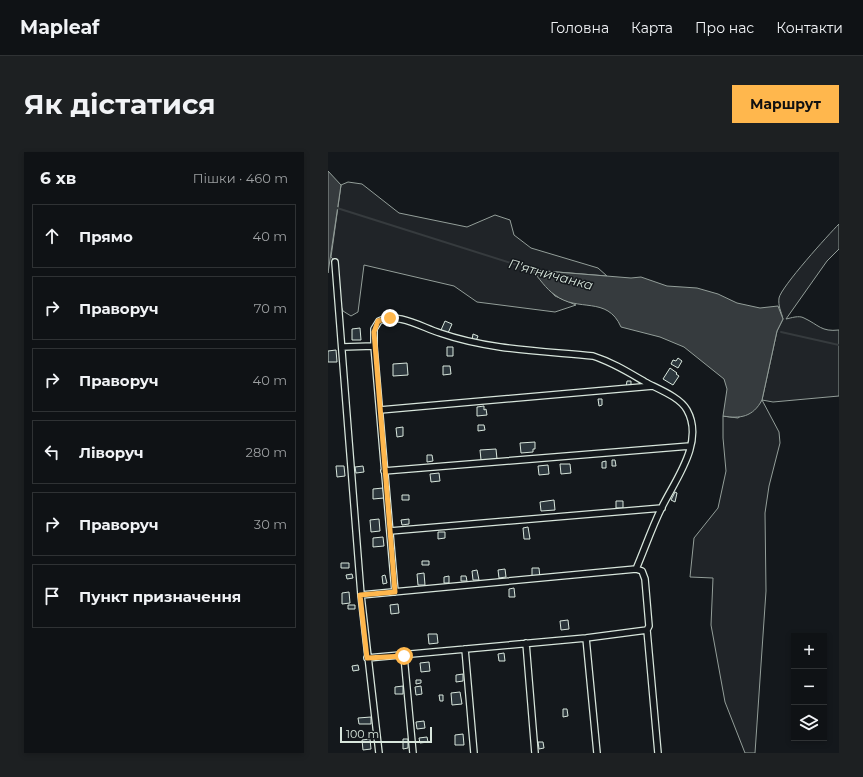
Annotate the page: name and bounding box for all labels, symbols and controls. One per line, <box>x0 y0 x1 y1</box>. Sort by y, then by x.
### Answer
text: Mapleaf <box>20 16 99 39</box>
text: Головна <box>550 19 609 37</box>
text: Карта <box>631 19 673 37</box>
text: Про нас <box>695 19 754 37</box>
text: Контакти <box>776 19 843 37</box>
button: Маршрут <box>732 85 839 123</box>
text: Як дістатися <box>24 87 216 121</box>
text: 6 хв <box>40 168 76 188</box>
text: Пішки · 460 m <box>193 170 288 186</box>
icon: ahead <box>41 225 63 247</box>
text: Прямо <box>79 227 133 246</box>
text: 40 m <box>253 228 287 244</box>
water label: П'ятничанка <box>507 255 595 293</box>
icon: right <box>41 297 63 319</box>
text: Праворуч <box>79 299 159 318</box>
text: 70 m <box>254 300 287 316</box>
route end <box>381 309 399 327</box>
icon: right <box>41 369 63 391</box>
text: Праворуч <box>79 371 159 390</box>
text: 40 m <box>253 372 287 388</box>
icon: left <box>41 441 63 463</box>
text: Ліворуч <box>79 443 144 462</box>
text: 280 m <box>246 444 287 460</box>
icon: right <box>41 513 63 535</box>
text: Праворуч <box>79 515 159 534</box>
text: 30 m <box>254 516 287 532</box>
icon: arrive <box>41 585 63 607</box>
text: Пункт призначення <box>79 587 241 606</box>
map controls <box>791 633 827 741</box>
button: + <box>791 633 827 669</box>
route start <box>395 647 413 665</box>
button: − <box>791 669 827 705</box>
button: layers <box>791 705 827 741</box>
scale bar <box>340 725 432 744</box>
text: 100 m <box>346 727 379 741</box>

